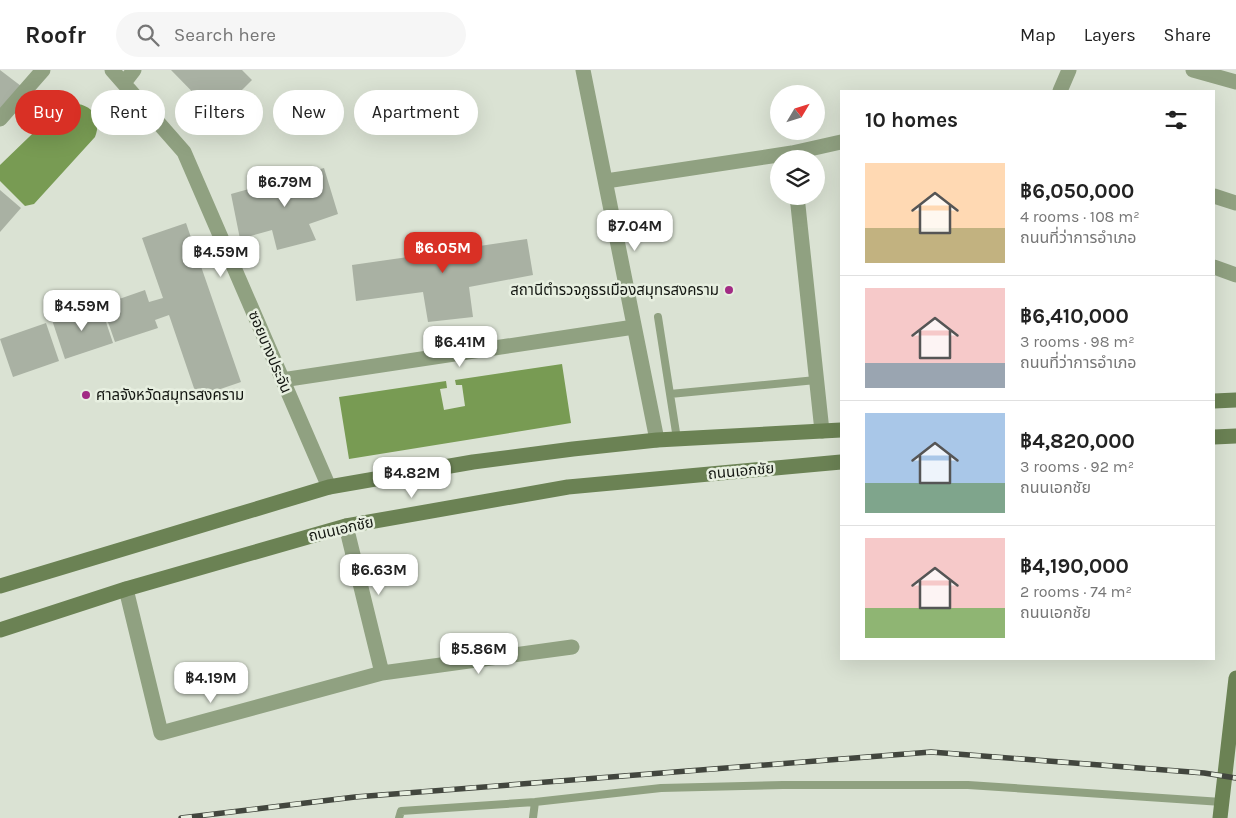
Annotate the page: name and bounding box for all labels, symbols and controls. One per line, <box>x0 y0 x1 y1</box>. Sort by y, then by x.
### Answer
search box <box>116 12 466 57</box>
text: Roofr <box>25 21 86 49</box>
icon: search <box>134 21 162 49</box>
text: Search here <box>174 24 276 46</box>
text: Map <box>1020 24 1056 46</box>
text: Layers <box>1084 24 1136 46</box>
text: Share <box>1164 24 1211 46</box>
north arrow <box>770 85 825 140</box>
map controls <box>770 85 825 205</box>
chip: Buy <box>15 90 81 135</box>
chip: Rent <box>91 90 165 135</box>
chip: Filters <box>175 90 263 135</box>
chip: New <box>273 90 344 135</box>
chip: Apartment <box>354 90 478 135</box>
icon: filters <box>1162 106 1190 134</box>
text: 10 homes <box>865 108 958 132</box>
button: layers <box>770 150 825 205</box>
pin: ฿6.79M <box>244 166 326 208</box>
text: ฿6.79M <box>258 172 312 191</box>
text: ฿6,050,000 <box>1020 179 1134 203</box>
icon: home <box>905 183 965 243</box>
text: 4 rooms · 108 m² <box>1020 207 1140 226</box>
pin: ฿7.04M <box>594 210 676 252</box>
text: ฿7.04M <box>608 216 662 235</box>
text: ถนนที่ว่าการอำเภอ <box>1020 228 1137 247</box>
pin: ฿6.05M <box>402 232 484 274</box>
pin: ฿4.59M <box>180 236 262 278</box>
text: ฿6.05M <box>415 238 471 257</box>
text: ฿4.59M <box>193 242 249 261</box>
place label: สถานีตำรวจภูธรเมืองสมุทรสงคราม <box>510 281 719 299</box>
marker: สถานีตำรวจภูธรเมืองสมุทรสงคราม <box>723 284 735 296</box>
pin: ฿4.59M <box>41 290 123 332</box>
text: ฿4.59M <box>54 296 110 315</box>
text: ฿6,410,000 <box>1020 304 1129 328</box>
street label: ซอยบางประจัน <box>245 308 295 396</box>
icon: home <box>905 308 965 368</box>
pin: ฿6.41M <box>419 326 501 368</box>
text: ฿6.41M <box>434 332 486 351</box>
text: 3 rooms · 98 m² <box>1020 332 1135 351</box>
text: ถนนที่ว่าการอำเภอ <box>1020 353 1137 372</box>
place label: ศาลจังหวัดสมุทรสงคราม <box>96 386 244 404</box>
marker: ศาลจังหวัดสมุทรสงคราม <box>80 389 92 401</box>
text: ฿4,820,000 <box>1020 429 1135 453</box>
icon: home <box>905 433 965 493</box>
pin: ฿4.82M <box>371 456 453 499</box>
text: 3 rooms · 92 m² <box>1020 457 1134 476</box>
street label: ถนนเอกชัย <box>707 459 775 483</box>
text: ฿4.82M <box>384 463 440 482</box>
text: ถนนเอกชัย <box>1020 478 1091 497</box>
street label: ถนนเอกชัย <box>307 513 375 545</box>
pin: ฿6.63M <box>338 554 420 596</box>
text: ฿4,190,000 <box>1020 554 1129 578</box>
icon: home <box>905 558 965 618</box>
text: ฿6.63M <box>351 560 407 579</box>
text: 2 rooms · 74 m² <box>1020 582 1132 601</box>
text: ถนนเอกชัย <box>1020 603 1091 622</box>
pin: ฿5.86M <box>438 632 520 675</box>
text: ฿5.86M <box>451 639 507 658</box>
pin: ฿4.19M <box>170 662 252 704</box>
text: ฿4.19M <box>185 668 237 687</box>

